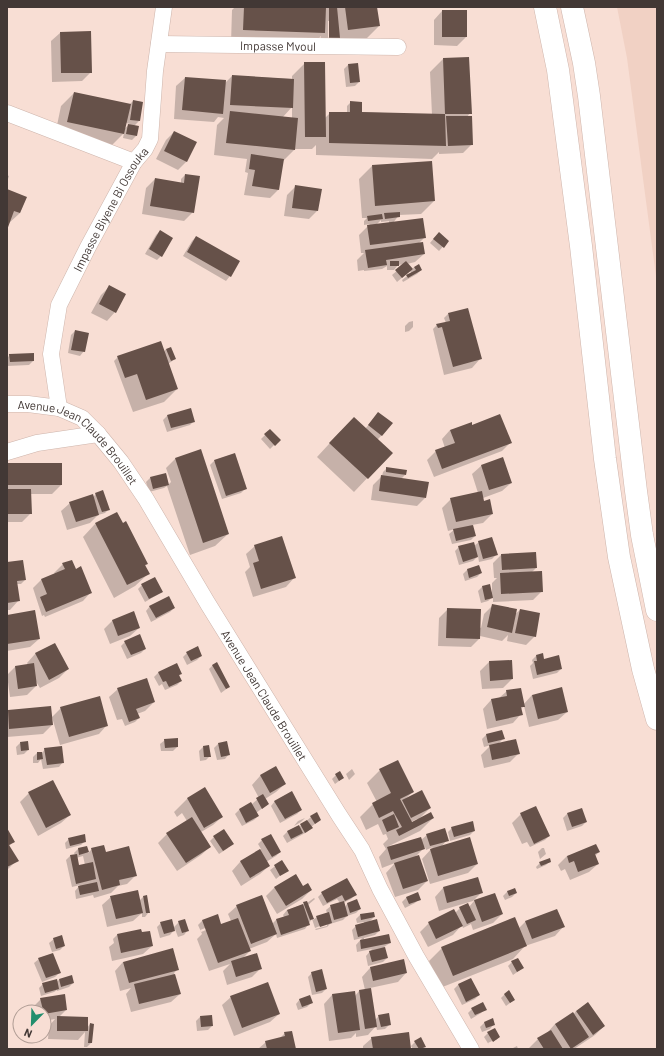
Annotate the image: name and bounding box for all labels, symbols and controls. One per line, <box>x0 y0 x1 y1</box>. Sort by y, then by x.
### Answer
street label: Impasse Mvoul <box>240 38 316 53</box>
street label: Impasse Biyene Bi Ossouka <box>70 144 151 274</box>
street label: Avenue Jean Claude Brouillet <box>18 397 141 487</box>
street label: Avenue Jean Claude Brouillet <box>219 627 310 763</box>
north arrow <box>12 1004 52 1044</box>
text: N <box>22 1026 34 1041</box>

